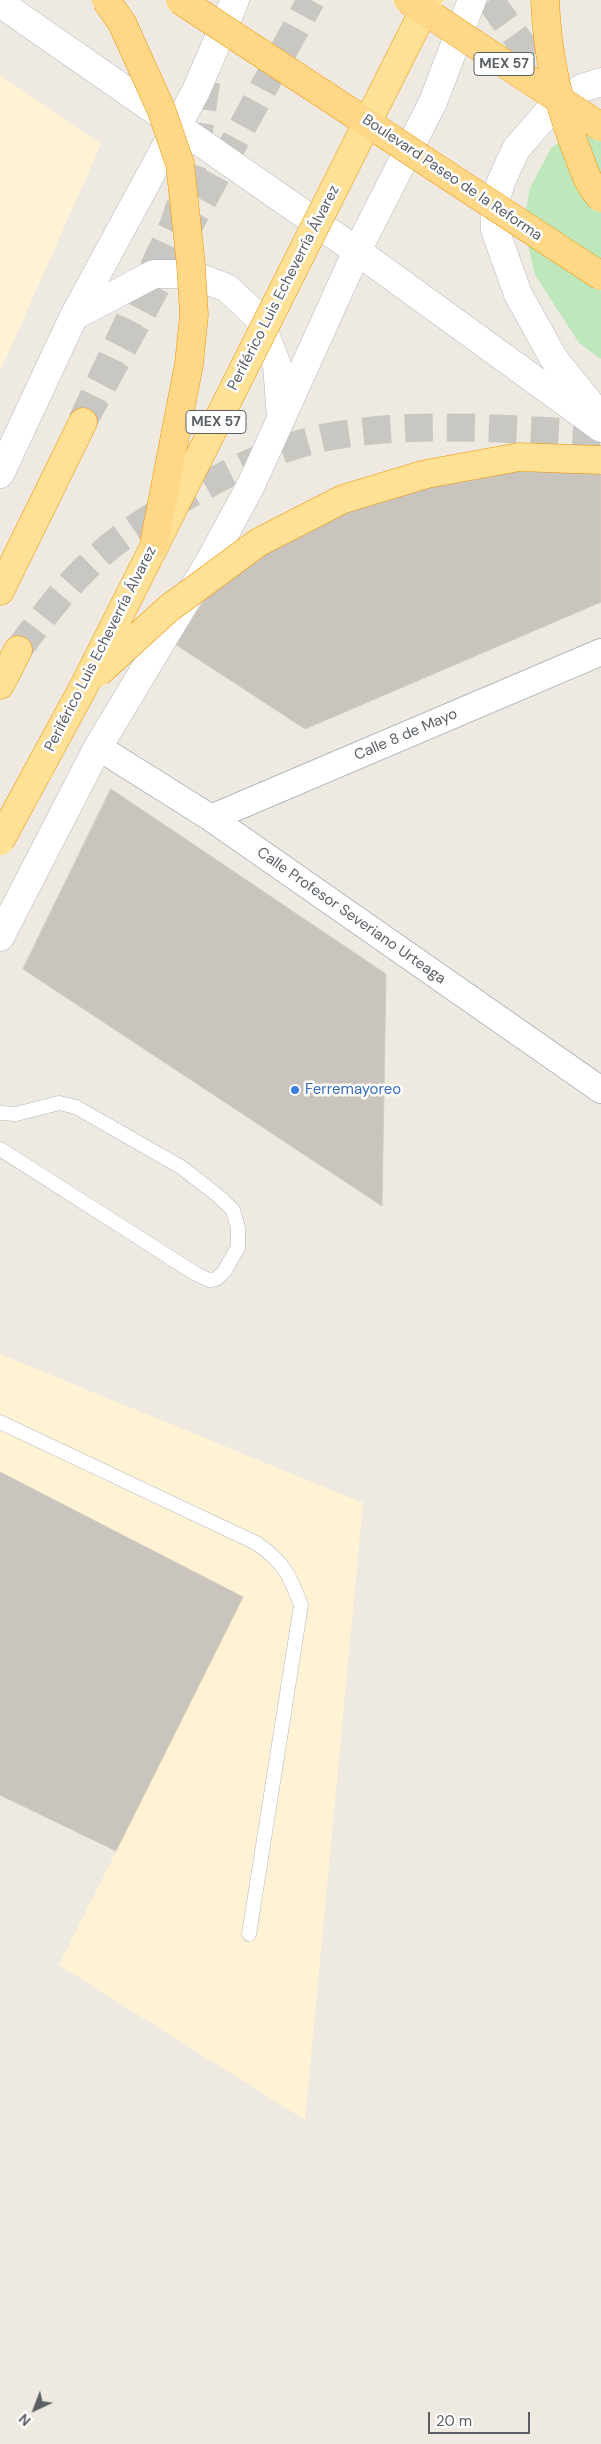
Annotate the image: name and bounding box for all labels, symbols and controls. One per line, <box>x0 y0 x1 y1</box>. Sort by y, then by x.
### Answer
road number: MEX 57 <box>474 52 534 76</box>
street label: Boulevard Paseo de la Reforma <box>359 111 545 245</box>
street label: Periférico Luis Echeverría Álvarez <box>224 182 344 394</box>
road number: MEX 57 <box>186 411 246 434</box>
street label: Periférico Luis Echeverría Álvarez <box>41 543 161 755</box>
street label: Calle 8 de Mayo <box>352 705 460 765</box>
street label: Calle Profesor Severiano Urteaga <box>253 844 449 988</box>
place label: Ferremayoreo <box>305 1081 401 1099</box>
marker: Ferremayoreo <box>289 1084 301 1096</box>
north arrow <box>10 2384 60 2434</box>
scale bar <box>431 2402 534 2434</box>
text: N <box>15 2410 35 2430</box>
text: 20 m <box>436 2411 472 2431</box>

